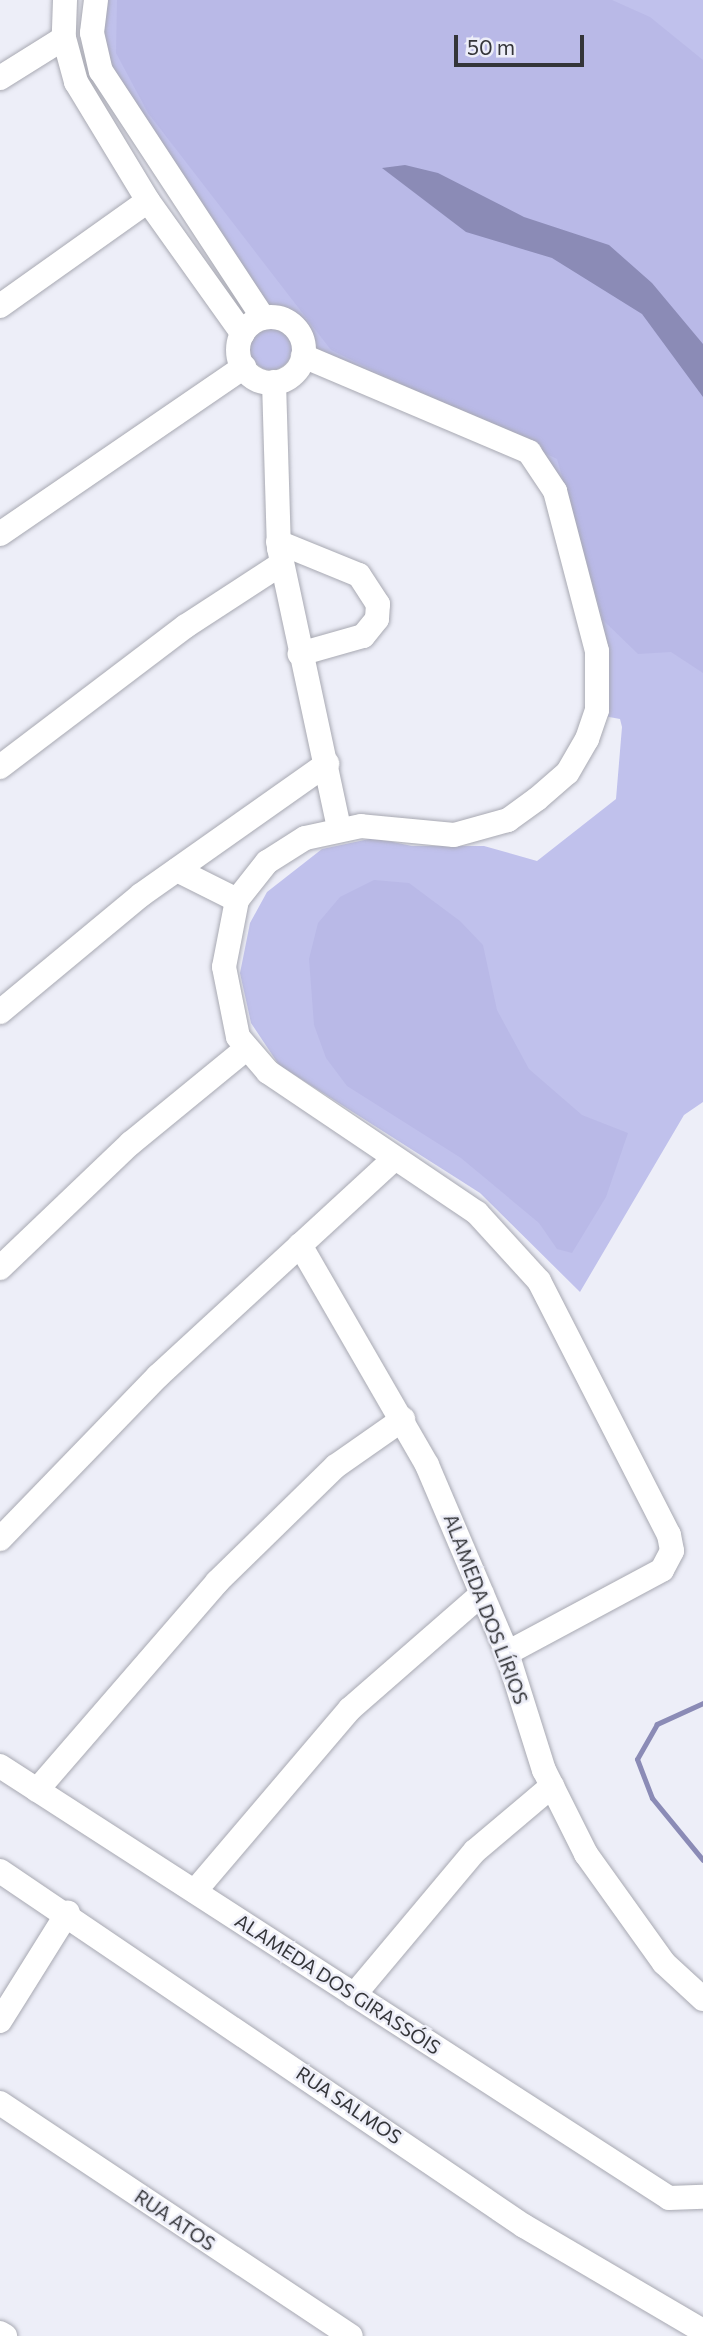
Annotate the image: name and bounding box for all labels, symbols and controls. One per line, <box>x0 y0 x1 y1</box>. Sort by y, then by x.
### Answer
scale bar <box>458 21 588 65</box>
text: 50 m <box>467 34 515 59</box>
street label: ALAMEDA DOS LÍRIOS <box>439 1511 533 1707</box>
street label: ALAMEDA DOS GIRASSÓIS <box>231 1909 445 2059</box>
street label: RUA SALMOS <box>292 2061 406 2149</box>
street label: RUA ATOS <box>130 2185 220 2255</box>

